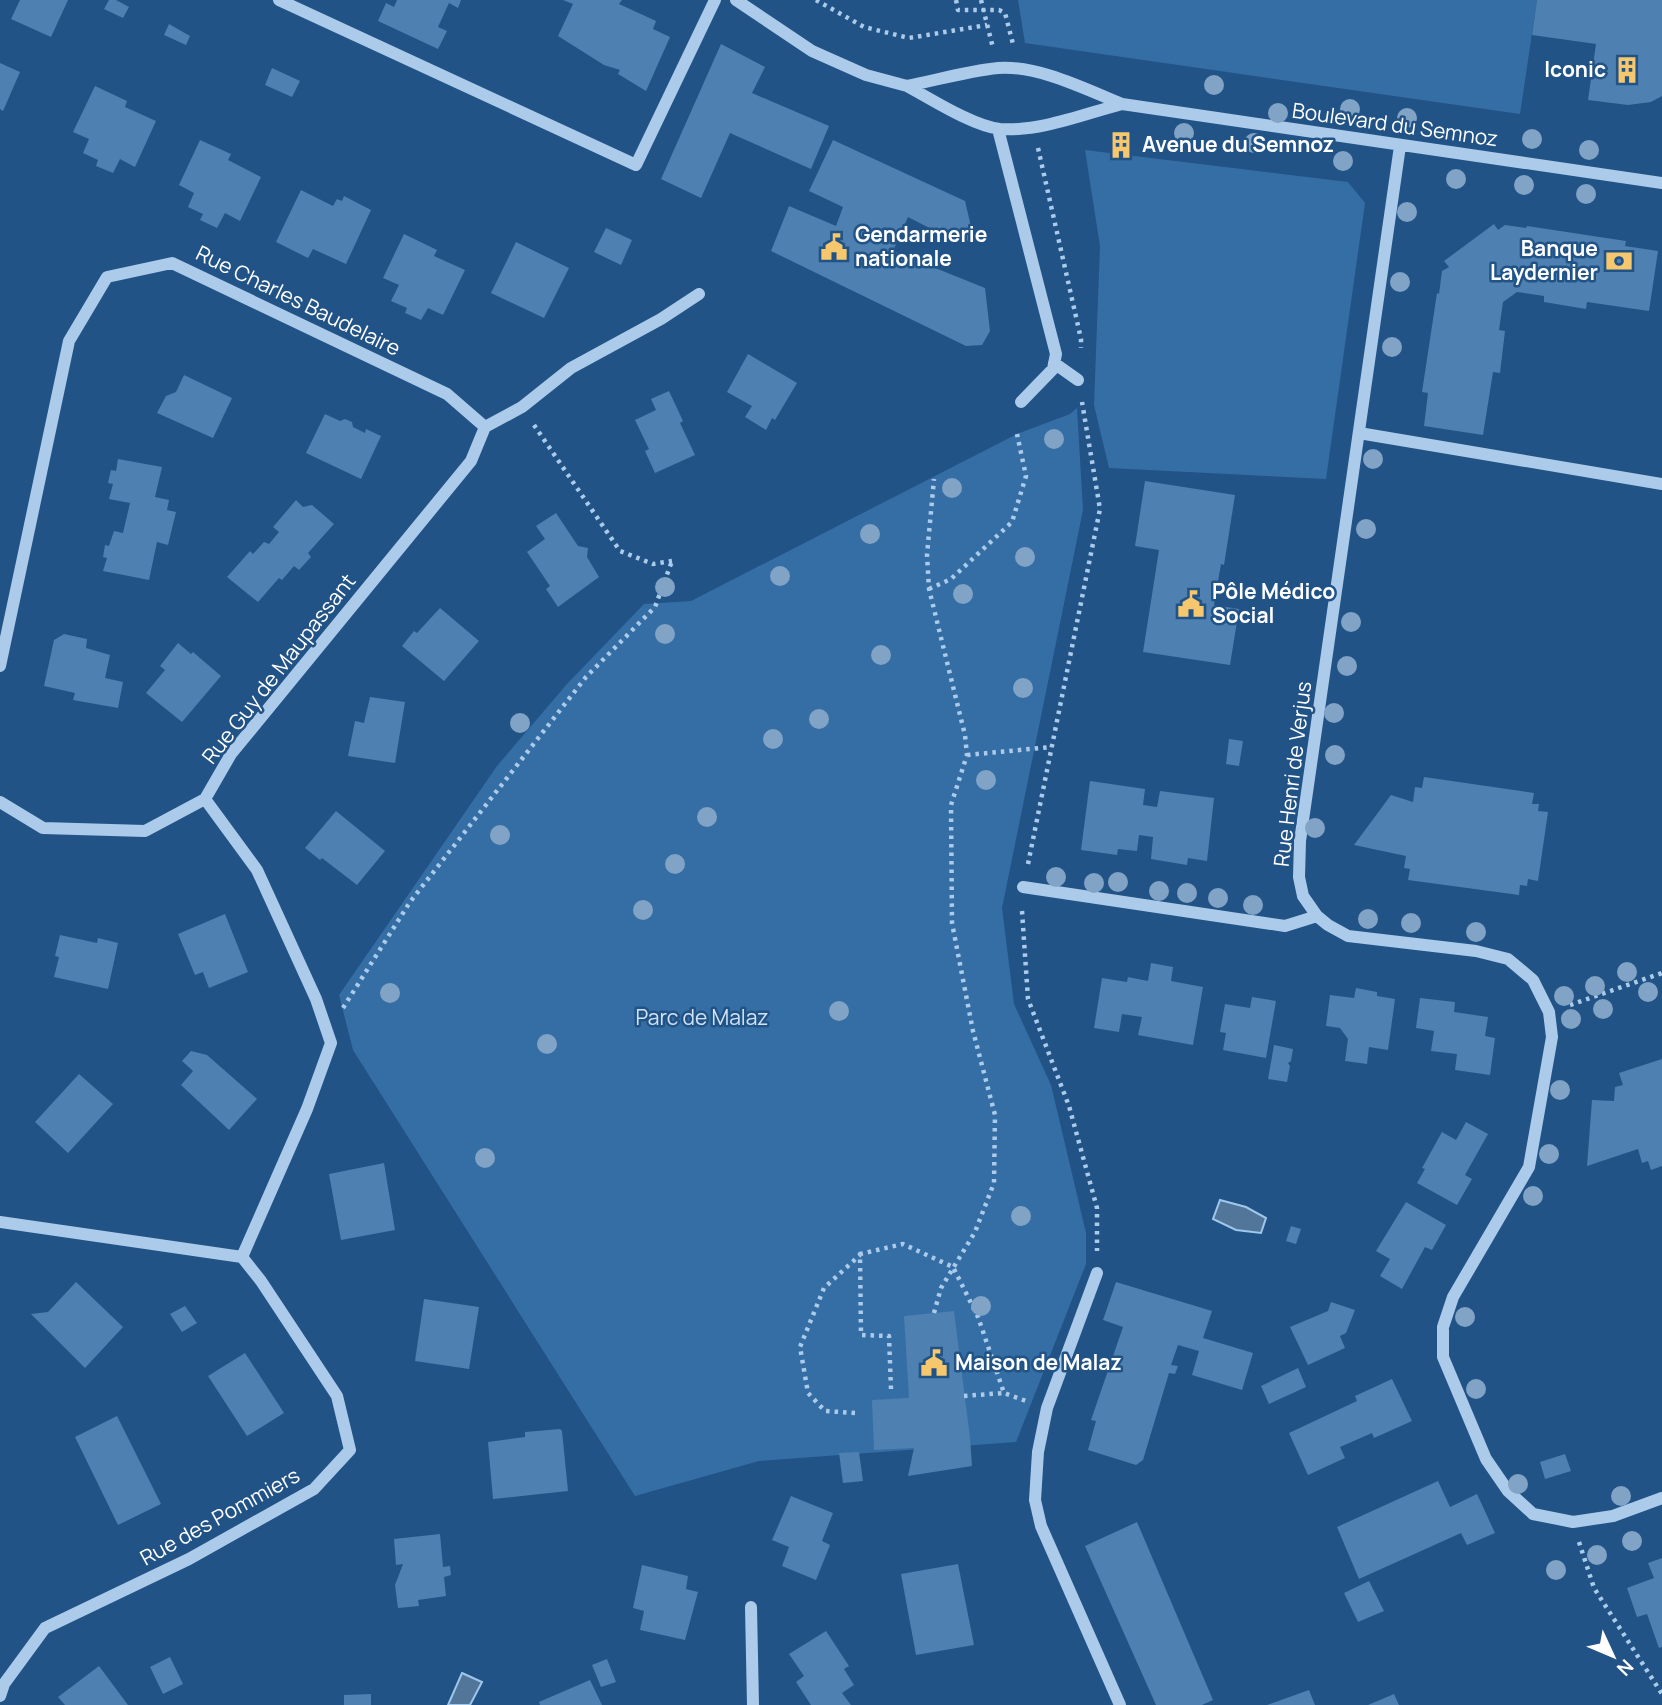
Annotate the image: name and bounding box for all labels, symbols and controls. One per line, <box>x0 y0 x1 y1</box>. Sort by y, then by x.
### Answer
place label: Iconic <box>1544 55 1606 83</box>
building icon: Iconic <box>1612 55 1642 85</box>
street label: Boulevard du Semnoz <box>1290 96 1500 152</box>
building icon: Avenue du Semnoz <box>1106 130 1136 160</box>
place label: Avenue du Semnoz <box>1142 130 1334 158</box>
place label: Gendarmerie nationale <box>855 220 987 272</box>
public building icon: Gendarmerie nationale <box>819 232 849 262</box>
place label: Banque Laydernier <box>1490 234 1598 286</box>
street label: Rue Charles Baudelaire <box>192 238 405 362</box>
bank icon: Banque Laydernier <box>1604 246 1634 276</box>
street label: Rue Guy de Maupassant <box>195 568 361 769</box>
place label: Pôle Médico Social <box>1212 577 1335 629</box>
public building icon: Pôle Médico Social <box>1176 589 1206 619</box>
street label: Rue Henri de Verjus <box>1267 680 1317 868</box>
park label: Parc de Malaz <box>636 1003 768 1031</box>
public building icon: Maison de Malaz <box>919 1348 949 1378</box>
place label: Maison de Malaz <box>955 1348 1122 1376</box>
street label: Rue des Pommiers <box>135 1461 304 1572</box>
north arrow <box>1578 1621 1648 1691</box>
text: N <box>1611 1654 1639 1682</box>

